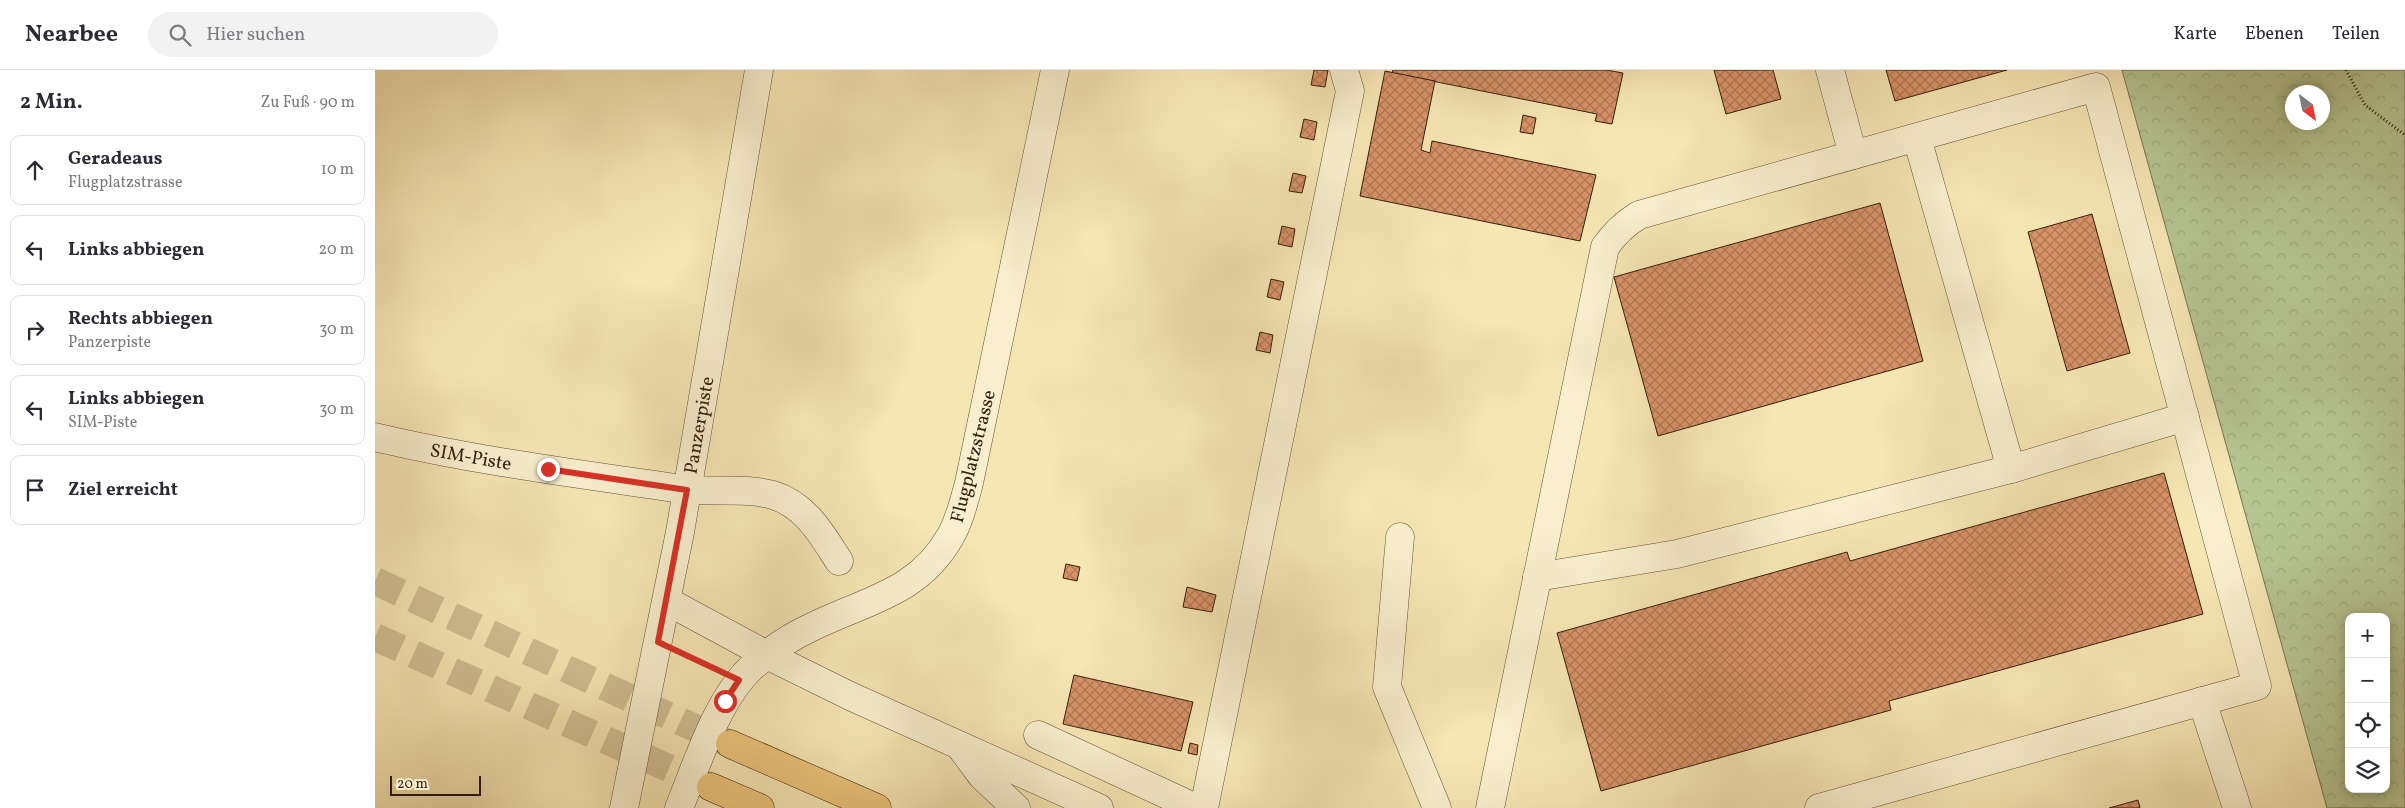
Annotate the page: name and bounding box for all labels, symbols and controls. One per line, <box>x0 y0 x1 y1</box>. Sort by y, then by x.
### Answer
search box <box>148 12 498 57</box>
text: Nearbee <box>25 18 118 52</box>
icon: search <box>166 21 194 49</box>
text: Hier suchen <box>206 22 305 48</box>
text: Karte <box>2173 22 2217 47</box>
text: Ebenen <box>2245 22 2304 47</box>
text: Teilen <box>2332 22 2380 47</box>
north arrow <box>2285 85 2330 130</box>
text: 2 Min. <box>20 88 83 117</box>
text: Zu Fuß · 90 m <box>260 92 355 114</box>
text: Geradeaus <box>68 146 163 172</box>
icon: ahead <box>21 156 49 184</box>
text: 10 m <box>321 159 354 181</box>
text: Flugplatzstrasse <box>68 172 183 194</box>
icon: left <box>21 236 49 264</box>
text: Links abbiegen <box>68 237 205 263</box>
text: 20 m <box>319 239 354 261</box>
text: Rechts abbiegen <box>68 306 213 332</box>
icon: right <box>21 316 49 344</box>
text: 30 m <box>319 319 354 341</box>
text: Panzerpiste <box>68 332 151 354</box>
street label: Panzerpiste <box>679 375 721 476</box>
text: Links abbiegen <box>68 386 205 412</box>
street label: Flugplatzstrasse <box>945 387 1003 526</box>
icon: left <box>21 396 49 424</box>
text: 30 m <box>319 399 354 421</box>
text: SIM-Piste <box>68 412 137 434</box>
street label: SIM-Piste <box>428 438 513 478</box>
route end <box>537 458 560 481</box>
icon: arrive <box>21 476 49 504</box>
text: Ziel erreicht <box>68 477 178 503</box>
map controls <box>2345 613 2390 793</box>
button: + <box>2345 613 2390 658</box>
button: − <box>2345 658 2390 703</box>
route start <box>714 690 737 713</box>
button: locate <box>2345 703 2390 748</box>
button: layers <box>2345 748 2390 793</box>
scale bar <box>390 773 481 796</box>
text: 20 m <box>397 775 428 794</box>

